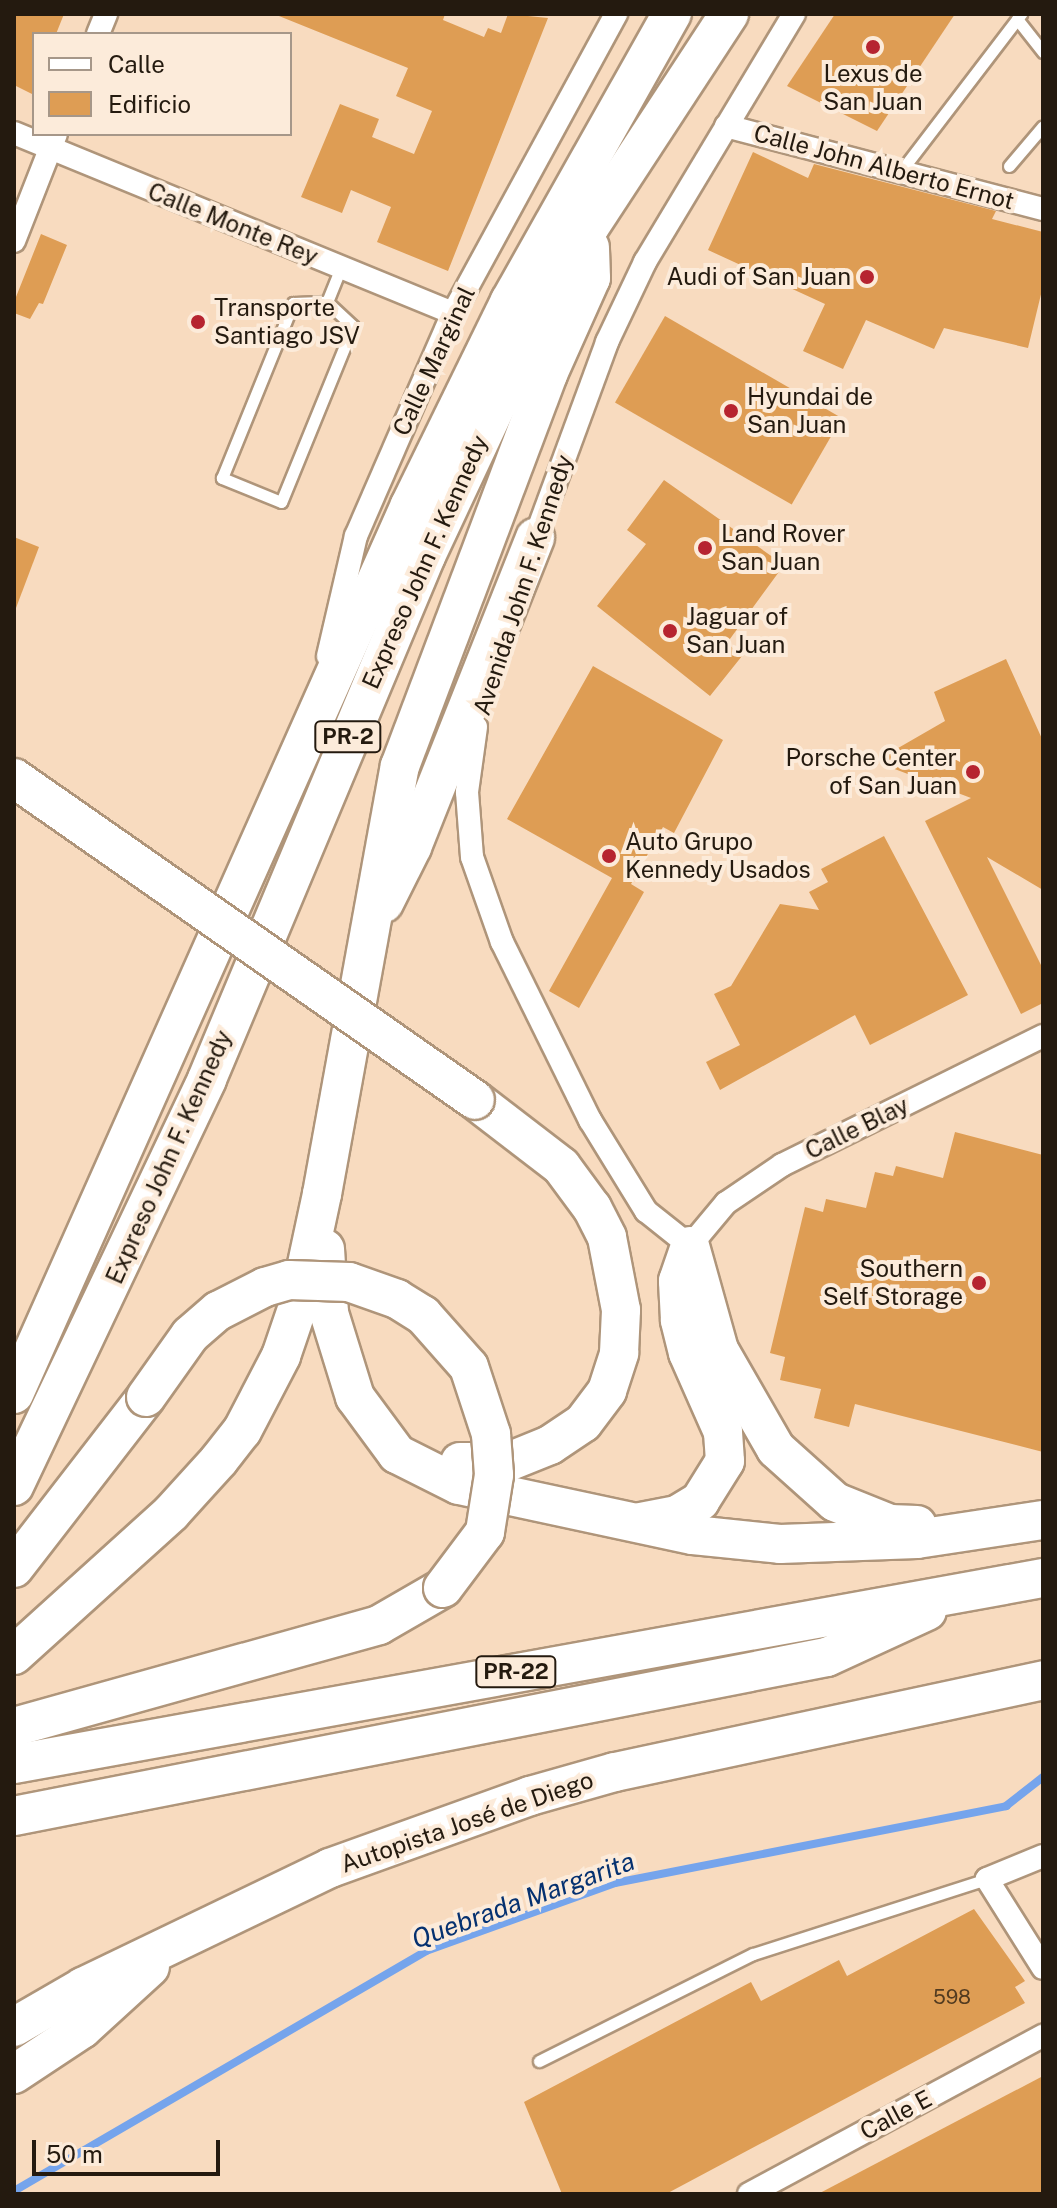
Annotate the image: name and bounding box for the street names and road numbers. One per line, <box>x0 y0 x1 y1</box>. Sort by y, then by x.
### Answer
street label: Calle John Alberto Ernot <box>750 118 1018 216</box>
street label: Calle Monte Rey <box>144 177 322 271</box>
street label: Calle Marginal <box>387 282 481 440</box>
street label: Expreso John F. Kennedy <box>356 431 494 693</box>
street label: Avenida John F. Kennedy <box>467 451 579 719</box>
road number: PR-2 <box>314 719 382 755</box>
street label: Expreso John F. Kennedy <box>100 1026 238 1288</box>
street label: Calle Blay <box>801 1091 913 1165</box>
road number: PR-22 <box>474 1654 558 1690</box>
street label: Autopista José de Diego <box>336 1765 598 1879</box>
street label: Calle E <box>855 2084 937 2146</box>

